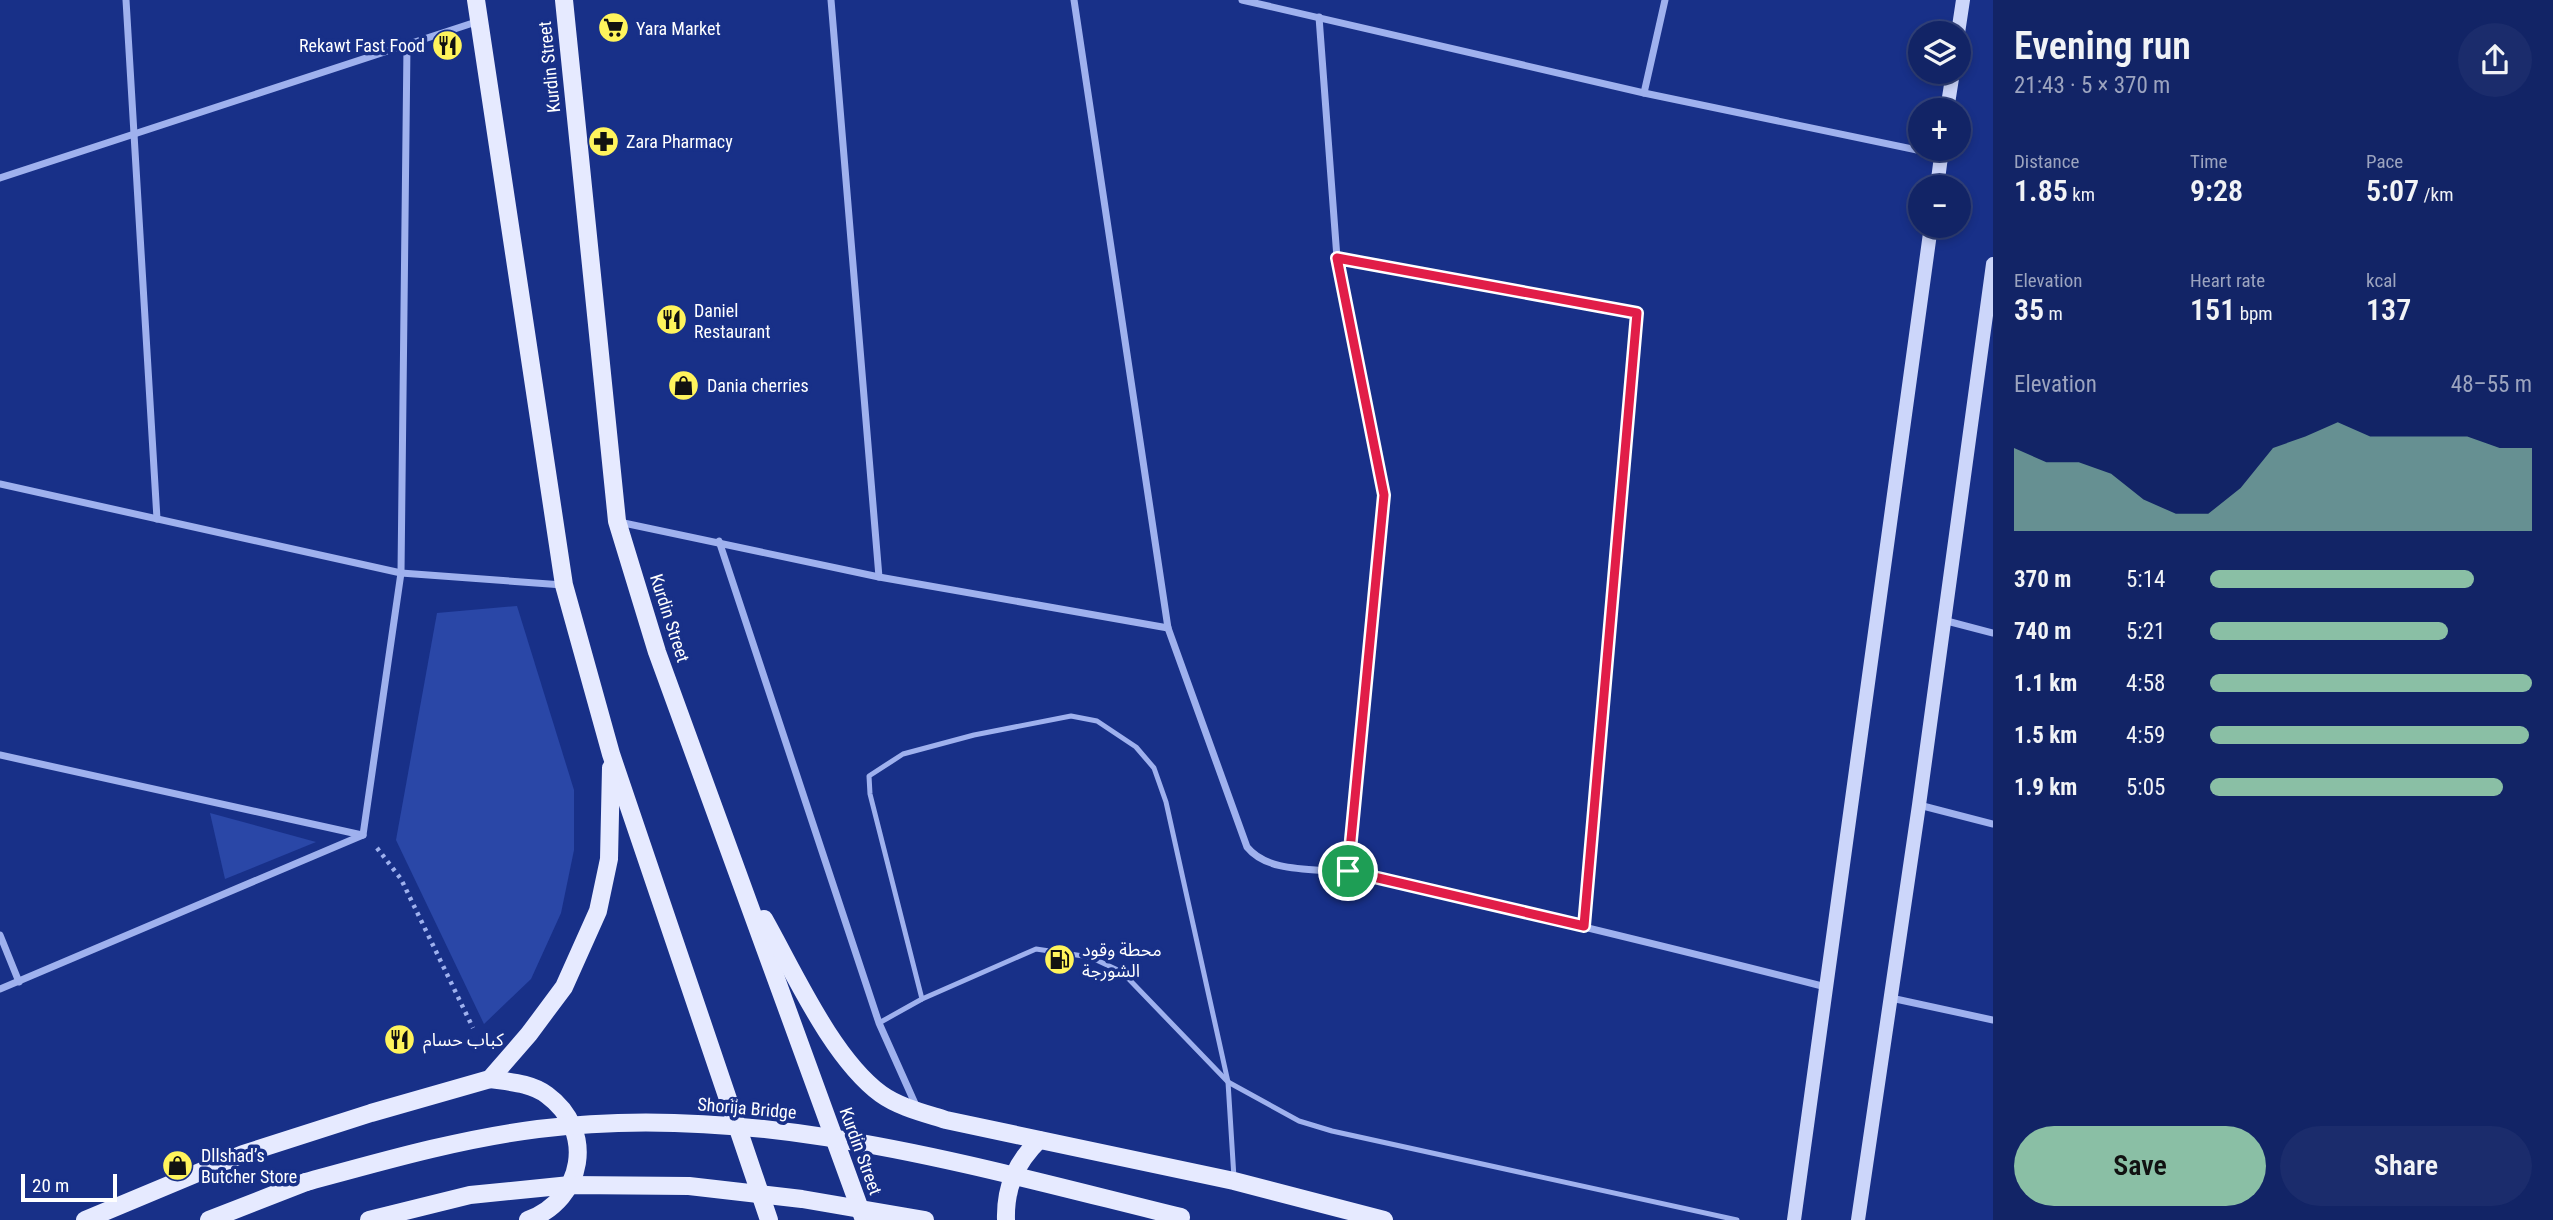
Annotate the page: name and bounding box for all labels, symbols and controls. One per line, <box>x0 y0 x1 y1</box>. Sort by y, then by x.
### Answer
supermarket icon: Yara Market <box>596 11 630 45</box>
place label: Yara Market <box>636 18 721 39</box>
street label: Kurdin Street <box>534 20 564 114</box>
map controls <box>1908 21 1971 238</box>
button: layers <box>1908 21 1971 84</box>
button: share <box>2458 23 2532 97</box>
text: Evening run <box>2014 24 2191 68</box>
restaurant icon: Rekawt Fast Food <box>431 28 465 62</box>
place label: Rekawt Fast Food <box>299 35 425 56</box>
text: 21:43 · 5 × 370 m <box>2014 72 2170 99</box>
button: + <box>1908 98 1971 161</box>
pharmacy icon: Zara Pharmacy <box>586 124 620 158</box>
place label: Zara Pharmacy <box>626 131 733 152</box>
text: Distance <box>2014 150 2079 173</box>
text: Time <box>2190 150 2227 173</box>
text: Pace <box>2366 150 2403 173</box>
text: 1.85 <box>2014 173 2068 208</box>
text: 9:28 <box>2190 173 2243 208</box>
text: 5:07 <box>2366 173 2419 208</box>
button: − <box>1908 175 1971 238</box>
text: km <box>2068 183 2095 206</box>
text: /km <box>2419 183 2453 206</box>
text: Elevation <box>2014 269 2082 292</box>
text: Heart rate <box>2190 269 2265 292</box>
text: kcal <box>2366 269 2397 292</box>
text: 35 <box>2014 292 2044 327</box>
text: 151 <box>2190 292 2235 327</box>
text: 137 <box>2366 292 2411 327</box>
place label: Daniel Restaurant <box>694 300 771 342</box>
text: m <box>2044 302 2063 325</box>
text: bpm <box>2235 302 2273 325</box>
restaurant icon: Daniel Restaurant <box>654 303 688 337</box>
shop icon: Dania cherries <box>667 368 701 402</box>
text: Elevation <box>2014 371 2097 398</box>
text: 48–55 m <box>2451 371 2532 398</box>
place label: Dania cherries <box>707 375 809 396</box>
text: 370 m <box>2014 566 2071 593</box>
text: 5:14 <box>2126 566 2165 593</box>
street label: Kurdin Street <box>646 571 694 665</box>
text: 740 m <box>2014 618 2071 645</box>
text: 5:21 <box>2126 618 2165 645</box>
text: 1.1 km <box>2014 670 2077 697</box>
text: 4:58 <box>2126 670 2165 697</box>
text: 1.5 km <box>2014 722 2077 749</box>
text: 4:59 <box>2126 722 2165 749</box>
text: 1.9 km <box>2014 774 2077 801</box>
text: 5:05 <box>2126 774 2165 801</box>
pin <box>1318 841 1378 901</box>
icon: arrive <box>1329 852 1367 890</box>
place label: محطة وقود الشورجة <box>1082 939 1162 982</box>
fuel station icon: محطة وقود الشورجة <box>1042 942 1076 976</box>
restaurant icon: كباب حسام <box>383 1022 417 1056</box>
place label: كباب حسام <box>423 1029 504 1054</box>
street label: Shorija Bridge <box>697 1093 797 1123</box>
street label: Kurdin Street <box>835 1104 887 1198</box>
button: Save <box>2014 1126 2266 1206</box>
button: Share <box>2280 1126 2532 1206</box>
place label: Dllshad’s Butcher Store <box>201 1145 297 1187</box>
shop icon: Dllshad’s Butcher Store <box>161 1148 195 1182</box>
scale bar <box>21 1171 117 1203</box>
text: 20 m <box>32 1174 69 1197</box>

